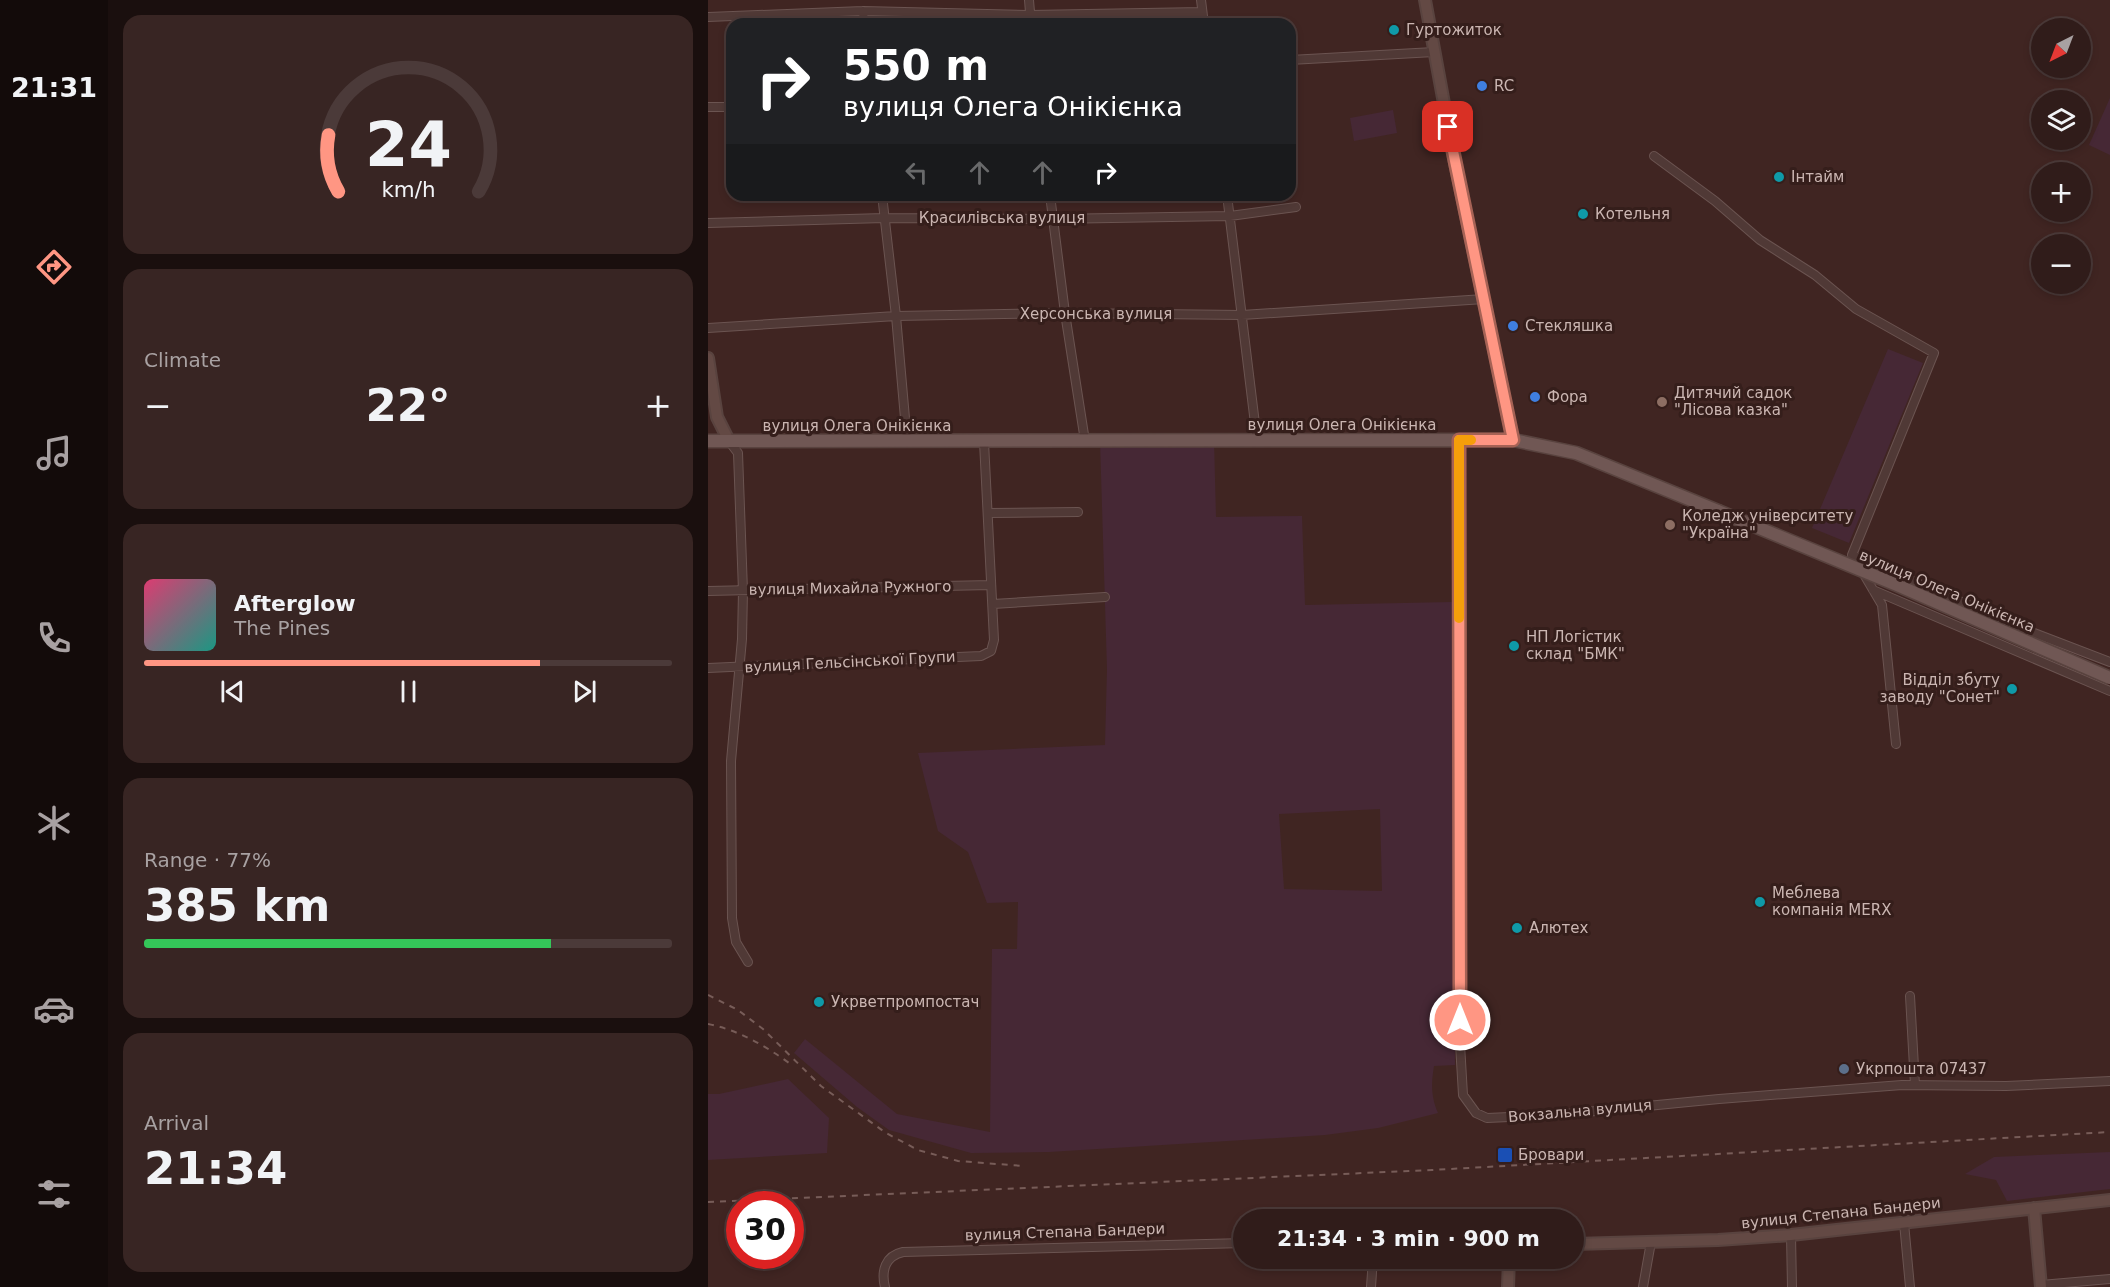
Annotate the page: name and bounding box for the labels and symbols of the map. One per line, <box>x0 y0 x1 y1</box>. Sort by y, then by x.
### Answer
north arrow <box>2031 18 2091 78</box>
place label: Гуртожиток <box>1406 21 1502 39</box>
marker: Гуртожиток <box>1387 23 1401 37</box>
place label: RC <box>1494 77 1514 95</box>
marker: RC <box>1475 79 1489 93</box>
pin <box>1422 101 1473 152</box>
place label: Інтайм <box>1791 168 1844 186</box>
marker: Інтайм <box>1772 170 1786 184</box>
place label: Котельня <box>1595 205 1670 223</box>
marker: Котельня <box>1576 207 1590 221</box>
street label: Красилівська вулиця <box>919 209 1085 227</box>
street label: Херсонська вулиця <box>1020 305 1172 323</box>
place label: Стекляшка <box>1525 317 1613 335</box>
marker: Стекляшка <box>1506 319 1520 333</box>
place label: Дитячий садок "Лісова казка" <box>1674 384 1792 419</box>
place label: Фора <box>1547 388 1588 406</box>
marker: Фора <box>1528 390 1542 404</box>
marker: Дитячий садок "Лісова казка" <box>1655 395 1669 409</box>
street label: вулиця Олега Онікієнка <box>1248 416 1436 434</box>
street label: вулиця Олега Онікієнка <box>763 417 951 435</box>
place label: Коледж університету "Україна" <box>1682 507 1853 542</box>
marker: Коледж університету "Україна" <box>1663 518 1677 532</box>
street label: вулиця Олега Онікієнка <box>1857 546 2037 636</box>
street label: вулиця Михайла Ружного <box>749 577 951 599</box>
place label: НП Логістик склад "БМК" <box>1526 628 1625 663</box>
marker: НП Логістик склад "БМК" <box>1507 639 1521 653</box>
street label: вулиця Гельсінської Групи <box>744 647 956 677</box>
place label: Відділ збуту заводу "Сонет" <box>1880 671 2000 706</box>
marker: Відділ збуту заводу "Сонет" <box>2005 682 2019 696</box>
place label: Меблева компанія MERX <box>1772 884 1891 919</box>
marker: Меблева компанія MERX <box>1753 895 1767 909</box>
place label: Алютех <box>1529 919 1588 937</box>
marker: Алютех <box>1510 921 1524 935</box>
position arrow <box>1428 988 1492 1052</box>
place label: Укрветпромпостач <box>831 993 979 1011</box>
marker: Укрветпромпостач <box>812 995 826 1009</box>
place label: Укрпошта 07437 <box>1856 1060 1987 1078</box>
marker: Укрпошта 07437 <box>1837 1062 1851 1076</box>
street label: Вокзальна вулиця <box>1507 1096 1653 1126</box>
marker: Бровари <box>1496 1146 1514 1164</box>
place label: Бровари <box>1518 1146 1584 1164</box>
speed limit sign: 30 <box>726 1191 804 1269</box>
street label: вулиця Степана Бандери <box>1740 1194 1942 1232</box>
street label: вулиця Степана Бандери <box>965 1220 1165 1244</box>

